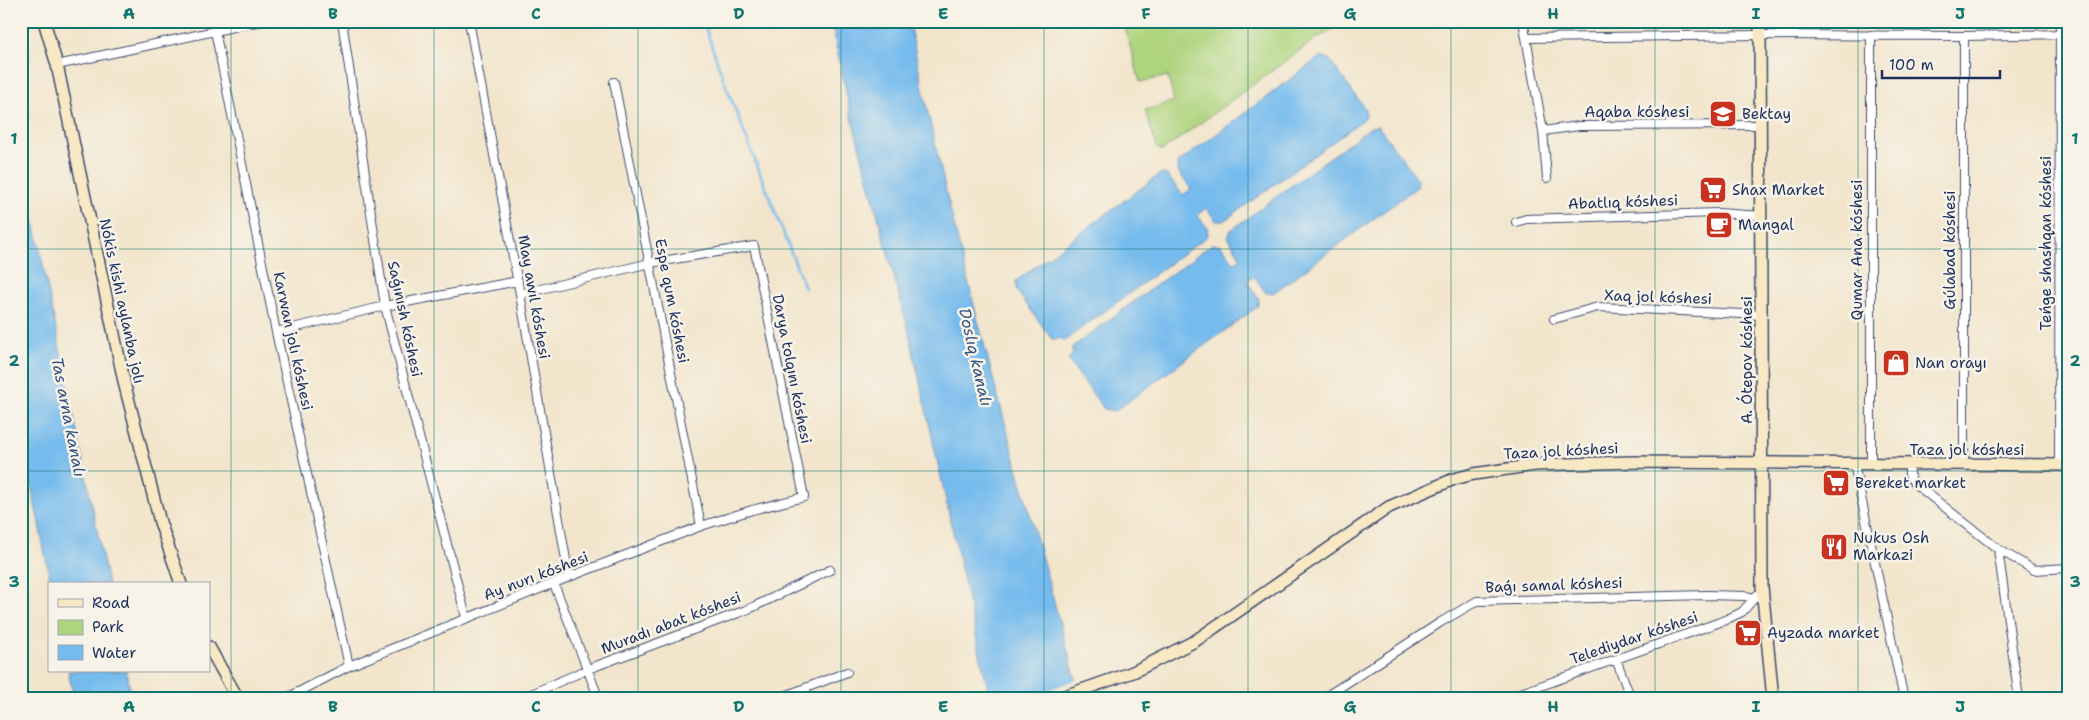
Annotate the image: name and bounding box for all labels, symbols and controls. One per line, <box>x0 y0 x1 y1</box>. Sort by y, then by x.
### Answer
text: A <box>123 3 135 24</box>
text: B <box>328 3 338 24</box>
text: C <box>531 3 541 24</box>
text: D <box>733 3 745 24</box>
text: E <box>938 3 948 24</box>
text: F <box>1141 3 1151 24</box>
text: G <box>1344 3 1357 24</box>
text: H <box>1547 3 1559 24</box>
text: I <box>1752 3 1761 24</box>
text: J <box>1955 3 1965 24</box>
scale bar <box>1882 48 1999 80</box>
text: 100 m <box>1889 55 1934 75</box>
school or university icon: Bektay <box>1708 99 1738 129</box>
street label: Aqaba kóshesi <box>1585 102 1689 122</box>
place label: Bektay <box>1742 104 1791 124</box>
text: 1 <box>10 128 18 149</box>
text: 1 <box>2071 128 2079 149</box>
street label: Teńge shashqan kóshesi <box>2036 156 2056 330</box>
supermarket icon: Shax Market <box>1698 175 1728 205</box>
place label: Shax Market <box>1732 180 1825 200</box>
street label: Qumar Ana kóshesi <box>1847 180 1867 320</box>
street label: Abatlıq kóshesi <box>1568 190 1678 214</box>
street label: Gúlabad kóshesi <box>1940 190 1960 310</box>
cafe icon: Mangal <box>1704 210 1734 240</box>
place label: Mangal <box>1738 215 1794 235</box>
street label: Nókis kishi aylanba jolı <box>95 217 149 385</box>
street label: May awıl kóshesi <box>513 233 555 361</box>
street label: Espe qum kóshesi <box>650 237 694 365</box>
street label: Saǵınısh kóshesi <box>383 259 427 379</box>
street label: Karwan jolı kóshesi <box>269 270 317 412</box>
street label: Xaq jol kóshesi <box>1604 285 1712 309</box>
street label: Darya tolqını kóshesi <box>768 293 816 445</box>
street label: A. Ótepov kóshesi <box>1736 296 1757 424</box>
water label: Doslıq kanalı <box>954 306 997 408</box>
shop icon: Nan orayı <box>1881 348 1911 378</box>
text: 2 <box>8 350 20 371</box>
text: 2 <box>2069 350 2081 371</box>
place label: Nan orayı <box>1915 353 1987 373</box>
water label: Tas arna kanalı <box>47 356 90 479</box>
street label: Taza jol kóshesi <box>1503 438 1619 464</box>
street label: Taza jol kóshesi <box>1909 440 2025 460</box>
supermarket icon: Bereket market <box>1821 468 1851 498</box>
place label: Bereket market <box>1855 473 1966 493</box>
place label: Nukus Osh Markazi <box>1853 528 1929 565</box>
restaurant icon: Nukus Osh Markazi <box>1819 532 1849 562</box>
street label: Ay nurı kóshesi <box>481 547 591 605</box>
text: 3 <box>8 571 20 592</box>
text: 3 <box>2069 571 2081 592</box>
street label: Baǵı samal kóshesi <box>1485 573 1623 597</box>
legend <box>48 582 210 672</box>
street label: Muradı abat kóshesi <box>598 587 744 659</box>
text: Road <box>92 593 130 613</box>
street label: Telediydar kóshesi <box>1567 607 1701 669</box>
text: Park <box>92 617 124 637</box>
supermarket icon: Ayzada market <box>1733 618 1763 648</box>
place label: Ayzada market <box>1767 623 1880 643</box>
text: Water <box>92 643 136 663</box>
text: A <box>123 696 135 717</box>
text: B <box>328 696 338 717</box>
text: C <box>531 696 541 717</box>
text: D <box>733 696 745 717</box>
text: E <box>938 696 948 717</box>
text: F <box>1141 696 1151 717</box>
text: G <box>1344 696 1357 717</box>
text: H <box>1547 696 1559 717</box>
text: I <box>1752 696 1761 717</box>
text: J <box>1955 696 1965 717</box>

